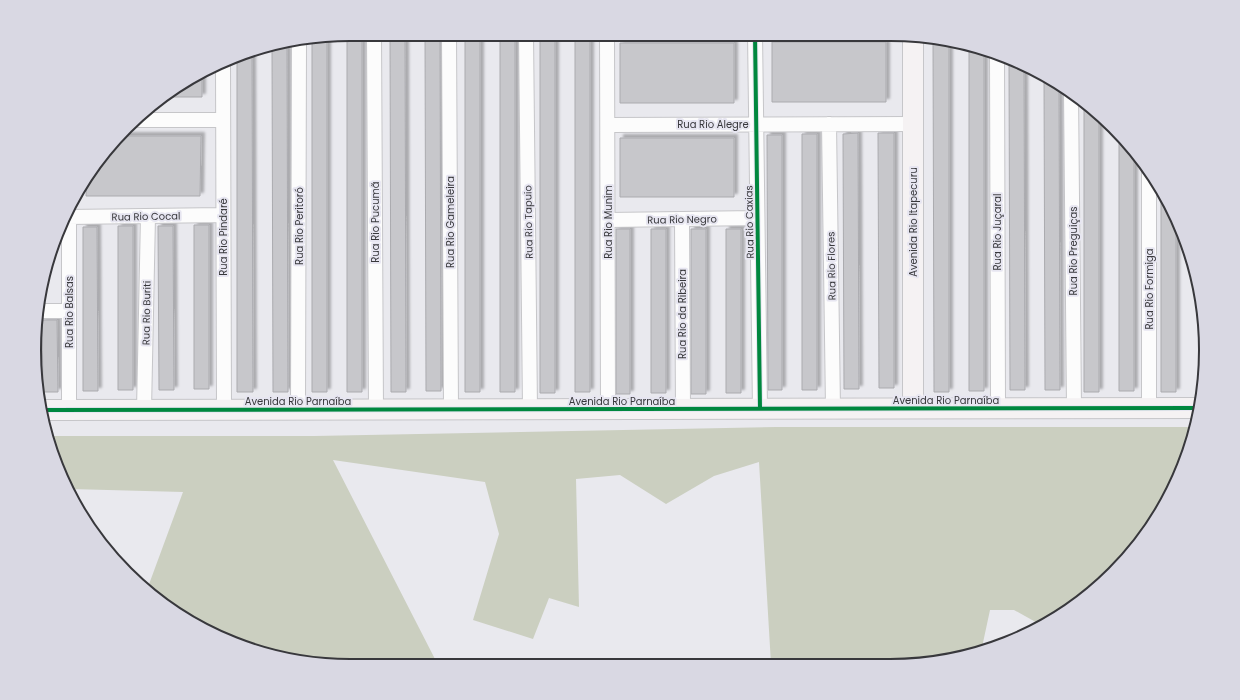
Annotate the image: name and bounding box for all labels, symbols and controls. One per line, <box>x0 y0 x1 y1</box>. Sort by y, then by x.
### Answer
street label: Rua Rio Alegre <box>677 117 749 132</box>
street label: Avenida Rio Itapecuru <box>906 167 921 277</box>
street label: Rua Rio Gameleira <box>443 176 458 268</box>
street label: Rua Rio Pucumã <box>368 181 383 263</box>
street label: Rua Rio Tapuio <box>520 185 537 259</box>
street label: Rua Rio Munim <box>601 185 616 259</box>
street label: Rua Rio Caxias <box>741 185 758 259</box>
street label: Rua Rio Peritoró <box>292 187 307 265</box>
street label: Rua Rio Juçaral <box>990 194 1005 271</box>
street label: Rua Rio Pindaré <box>216 198 231 276</box>
street label: Rua Rio Preguiças <box>1066 207 1081 295</box>
street label: Rua Rio Cocal <box>111 208 181 225</box>
street label: Rua Rio Negro <box>647 211 717 228</box>
street label: Rua Rio Flores <box>823 232 840 300</box>
street label: Rua Rio Formiga <box>1142 249 1157 329</box>
street label: Rua Rio da Ribeira <box>675 269 690 359</box>
street label: Rua Rio Balsas <box>62 276 77 348</box>
street label: Rua Rio Buriti <box>138 281 155 345</box>
street label: Avenida Rio Parnaíba <box>893 393 999 408</box>
street label: Avenida Rio Parnaíba <box>245 394 351 409</box>
street label: Avenida Rio Parnaíba <box>569 394 675 409</box>

